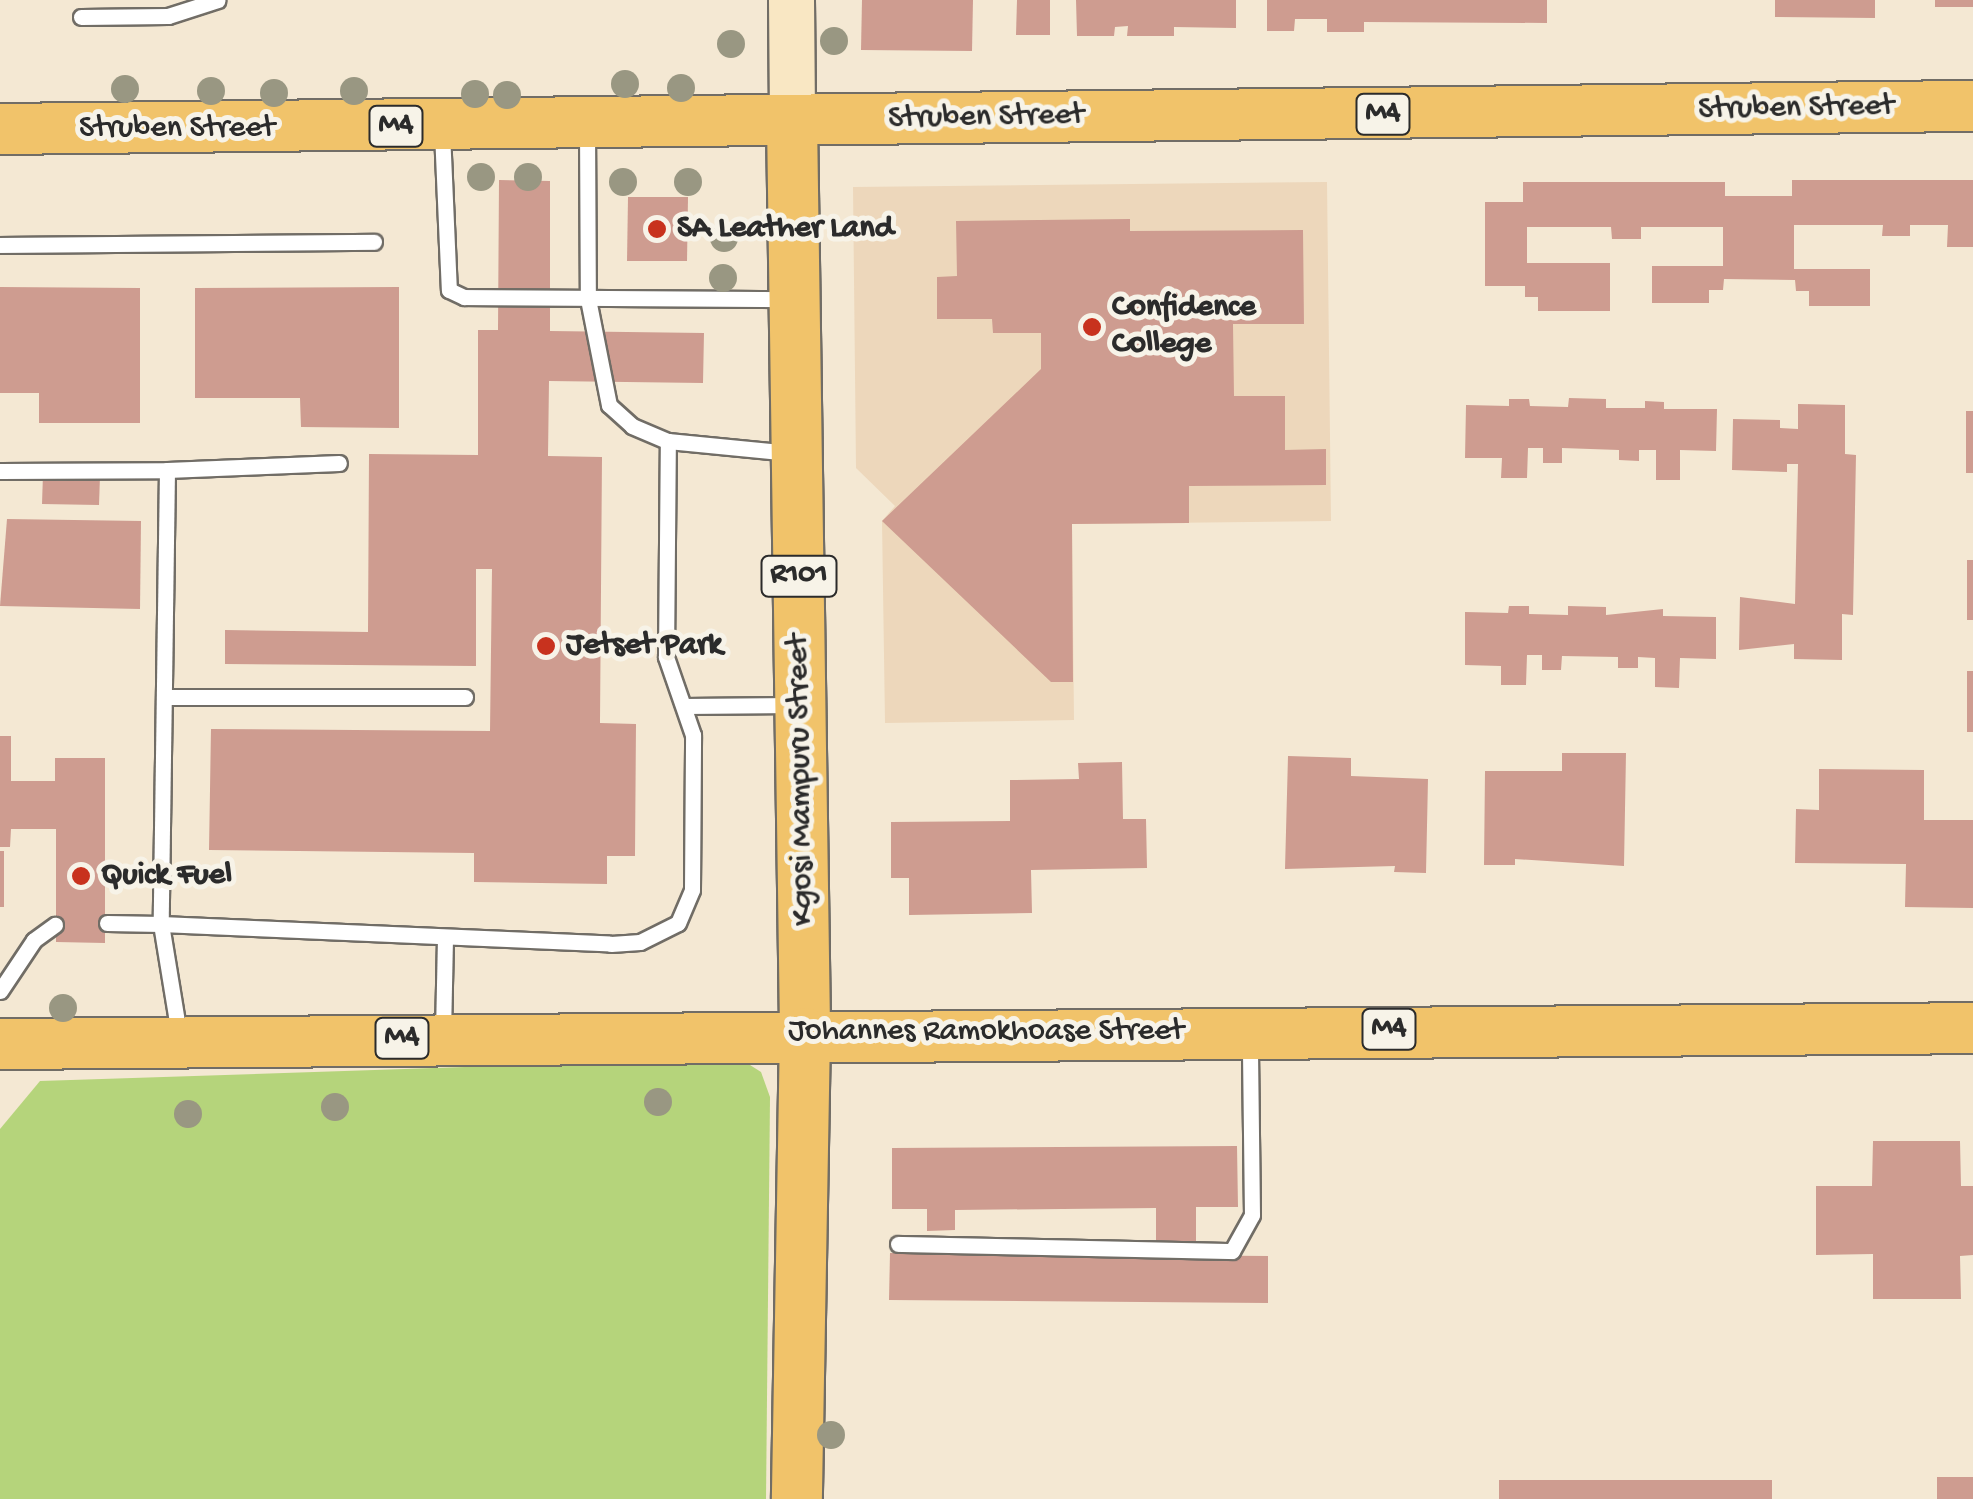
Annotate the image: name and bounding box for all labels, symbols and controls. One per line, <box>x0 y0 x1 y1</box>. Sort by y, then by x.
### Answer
street label: Struben Street <box>1698 88 1894 130</box>
road number: M4 <box>1353 89 1413 139</box>
street label: Struben Street <box>888 97 1084 139</box>
road number: M4 <box>366 101 426 151</box>
street label: Struben Street <box>79 110 275 148</box>
place label: SA Leather Land <box>677 210 893 248</box>
marker: SA Leather Land <box>646 218 668 240</box>
place label: Confidence College <box>1112 290 1256 365</box>
marker: Confidence College <box>1081 316 1103 338</box>
road number: R101 <box>759 551 839 601</box>
place label: Jetset Park <box>566 627 722 665</box>
street label: Kgosi Mampuru Street <box>780 634 824 926</box>
marker: Jetset Park <box>535 635 557 657</box>
place label: Quick Fuel <box>101 857 232 895</box>
marker: Quick Fuel <box>70 865 92 887</box>
road number: M4 <box>1359 1004 1419 1054</box>
road number: M4 <box>372 1013 432 1063</box>
street label: Johannes Ramokhoase Street <box>788 1013 1184 1051</box>

